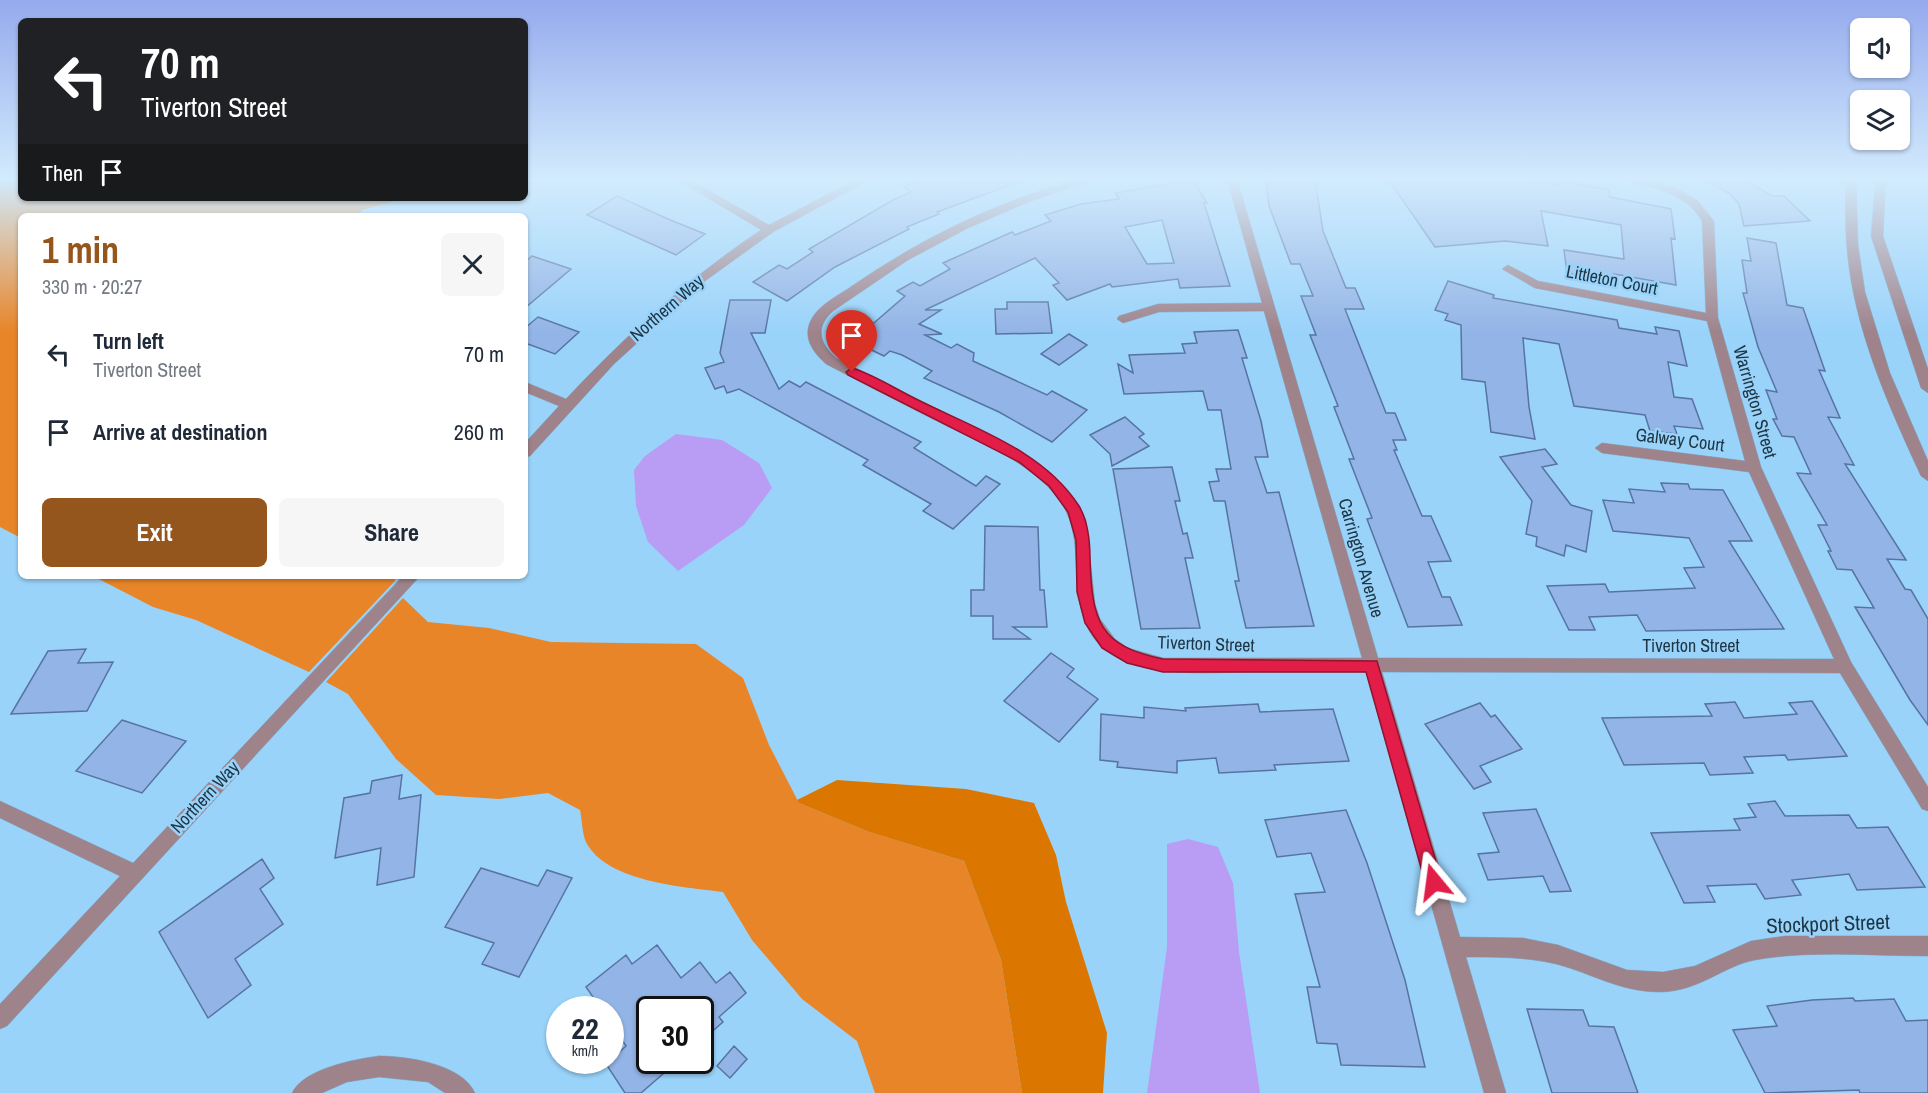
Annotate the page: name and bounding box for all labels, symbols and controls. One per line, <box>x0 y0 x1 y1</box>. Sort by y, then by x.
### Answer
map controls <box>1850 18 1910 150</box>
button: sound <box>1850 18 1910 78</box>
text: 70 m <box>141 35 220 91</box>
icon: left <box>42 42 120 120</box>
text: Tiverton Street <box>141 89 287 125</box>
button: layers <box>1850 90 1910 150</box>
icon: arrive <box>95 156 128 189</box>
text: Then <box>42 158 83 188</box>
text: 1 min <box>42 226 119 274</box>
button: close <box>441 233 504 296</box>
street label: Littleton Court <box>1564 258 1660 301</box>
street label: Northern Way <box>624 268 709 347</box>
text: 330 m · 20:27 <box>42 273 142 300</box>
pin <box>826 310 877 372</box>
icon: arrive <box>835 319 868 352</box>
text: Turn left <box>93 326 164 356</box>
icon: left <box>42 338 75 371</box>
text: 70 m <box>464 339 504 369</box>
street label: Warrington Street <box>1727 343 1783 461</box>
text: Tiverton Street <box>93 356 201 383</box>
icon: arrive <box>42 416 75 449</box>
text: Arrive at destination <box>93 417 267 447</box>
text: 260 m <box>454 417 504 447</box>
street label: Galway Court <box>1634 422 1726 457</box>
street label: Carrington Avenue <box>1333 495 1390 620</box>
button: Exit <box>42 498 267 567</box>
button: Share <box>279 498 504 567</box>
street label: Tiverton Street <box>1157 629 1255 658</box>
street label: Tiverton Street <box>1642 633 1740 658</box>
street label: Northern Way <box>165 755 245 838</box>
position arrow <box>1402 850 1466 914</box>
street label: Stockport Street <box>1766 907 1890 940</box>
speed limit sign: 30 <box>636 996 714 1074</box>
text: 22 <box>571 1008 599 1048</box>
text: km/h <box>572 1040 598 1061</box>

